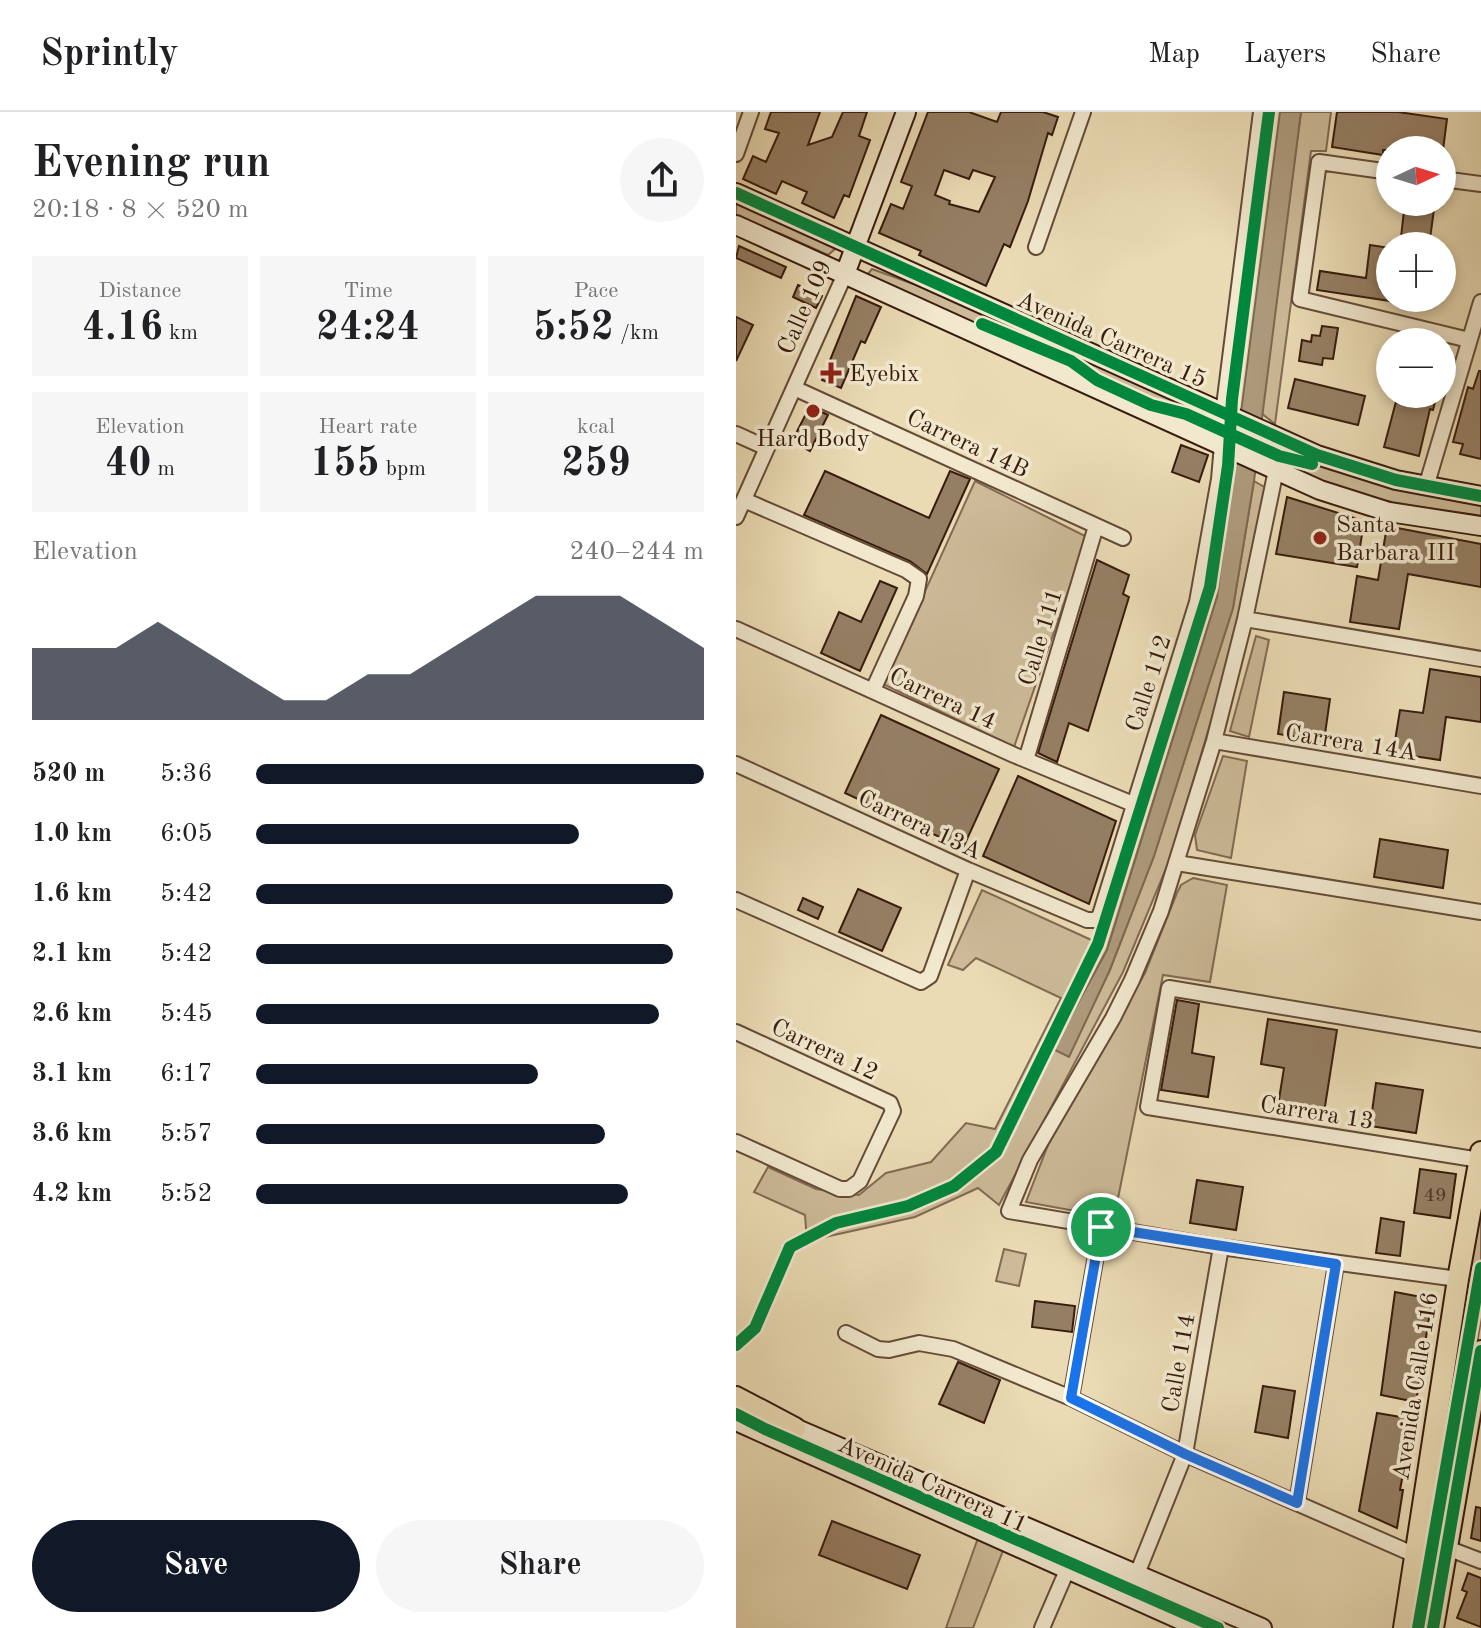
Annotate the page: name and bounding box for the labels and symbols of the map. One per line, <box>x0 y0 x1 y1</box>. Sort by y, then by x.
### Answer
north arrow <box>1376 136 1456 216</box>
street label: Calle 109 <box>774 257 837 359</box>
street label: Avenida Carrera 15 <box>1013 288 1210 393</box>
marker: Eyebix <box>820 362 842 384</box>
place label: Eyebix <box>849 363 919 387</box>
marker: Hard Body <box>804 402 822 420</box>
street label: Carrera 14B <box>903 406 1032 483</box>
place label: Hard Body <box>756 428 870 452</box>
place label: Santa Barbara III <box>1336 514 1455 566</box>
marker: Santa Barbara III <box>1311 529 1329 547</box>
street label: Calle 111 <box>1016 586 1068 689</box>
street label: Calle 112 <box>1123 632 1177 735</box>
street label: Carrera 14 <box>885 665 999 735</box>
street label: Carrera 14A <box>1283 722 1418 766</box>
street label: Carrera 13A <box>854 787 985 865</box>
street label: Carrera 12 <box>767 1016 881 1086</box>
street label: Carrera 13 <box>1258 1093 1375 1135</box>
house number: 49 <box>1423 1186 1447 1206</box>
pin <box>1067 1193 1135 1261</box>
street label: Avenida Calle 116 <box>1390 1290 1444 1482</box>
street label: Calle 114 <box>1159 1312 1201 1415</box>
street label: Avenida Carrera 11 <box>834 1433 1031 1538</box>

